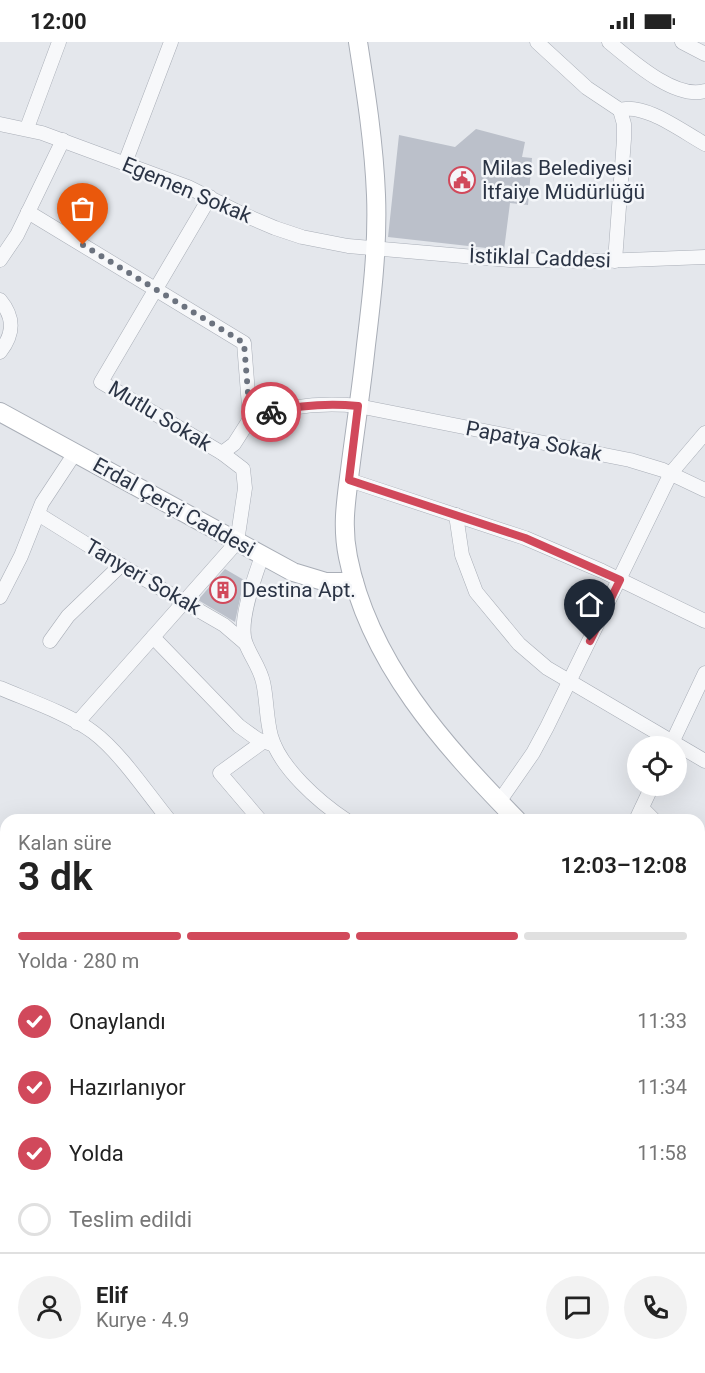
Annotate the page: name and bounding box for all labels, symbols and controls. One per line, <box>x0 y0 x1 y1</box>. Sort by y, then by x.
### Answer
text: 12:00 <box>30 9 87 34</box>
street label: Egemen Sokak <box>119 152 256 228</box>
place label: Milas Belediyesi İtfaiye Müdürlüğü <box>482 156 645 204</box>
public building icon: Milas Belediyesi İtfaiye Müdürlüğü <box>447 165 477 195</box>
pin <box>57 183 108 245</box>
icon: bag <box>66 192 99 225</box>
street label: İstiklal Caddesi <box>469 244 611 272</box>
street label: Mutlu Sokak <box>104 376 216 456</box>
courier <box>241 382 301 442</box>
icon: bike <box>255 396 288 429</box>
street label: Papatya Sokak <box>464 416 604 466</box>
street label: Erdal Çerçi Caddesi <box>89 453 259 561</box>
street label: Tanyeri Sokak <box>81 534 206 620</box>
building icon: Destina Apt. <box>208 575 238 605</box>
place label: Destina Apt. <box>242 578 356 602</box>
pin <box>564 579 615 641</box>
icon: home <box>573 588 606 621</box>
map controls <box>627 736 687 796</box>
button: locate <box>627 736 687 796</box>
text: Kalan süre <box>18 831 112 855</box>
text: 12:03–12:08 <box>560 853 687 878</box>
text: 3 dk <box>18 854 93 900</box>
text: Yolda · 280 m <box>18 949 139 973</box>
icon: check <box>18 1005 51 1038</box>
text: Onaylandı <box>69 1009 166 1034</box>
text: 11:33 <box>637 1009 687 1033</box>
icon: check <box>18 1071 51 1104</box>
text: Hazırlanıyor <box>69 1075 186 1100</box>
text: 11:34 <box>637 1075 687 1099</box>
icon: check <box>18 1137 51 1170</box>
text: Yolda <box>69 1141 124 1166</box>
text: 11:58 <box>637 1141 687 1165</box>
text: Teslim edildi <box>69 1207 192 1232</box>
button: person <box>18 1276 81 1339</box>
button: chat <box>546 1276 609 1339</box>
button: phone <box>624 1276 687 1339</box>
text: Elif <box>96 1283 128 1308</box>
text: Kurye · 4.9 <box>96 1308 189 1332</box>

